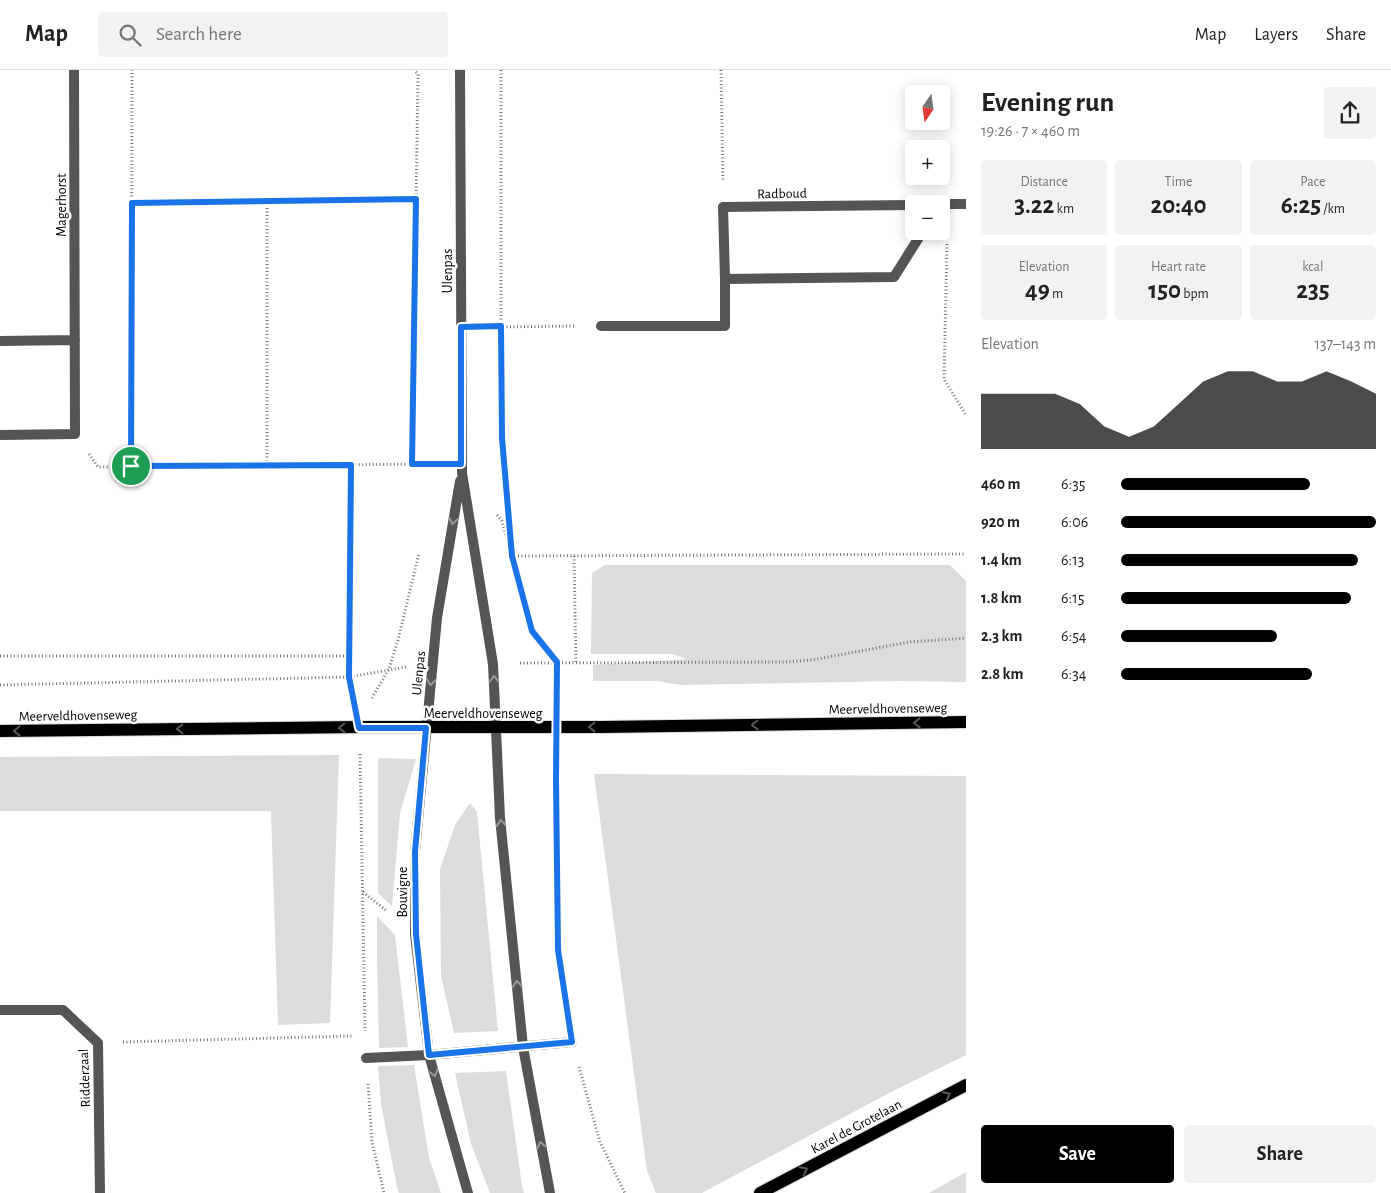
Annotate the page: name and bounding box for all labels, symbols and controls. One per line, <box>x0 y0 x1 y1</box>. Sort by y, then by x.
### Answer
search box <box>98 12 448 57</box>
icon: search <box>116 21 144 49</box>
text: Map <box>25 22 68 46</box>
text: Search here <box>156 25 242 44</box>
text: Map <box>1195 26 1226 44</box>
text: Layers <box>1254 26 1298 44</box>
text: Share <box>1326 26 1366 44</box>
north arrow <box>905 85 950 130</box>
map controls <box>905 85 950 240</box>
button: share <box>1324 87 1376 139</box>
text: Evening run <box>981 89 1114 117</box>
text: 19:26 · 7 × 460 m <box>981 123 1080 139</box>
button: + <box>905 140 950 185</box>
street label: Magerhorst <box>55 173 69 237</box>
text: Distance <box>1020 175 1068 189</box>
text: Time <box>1165 175 1192 189</box>
text: Pace <box>1300 175 1325 189</box>
street label: Radboud <box>757 187 807 201</box>
text: 3.22 <box>1014 193 1054 218</box>
text: 20:40 <box>1150 193 1207 218</box>
text: 6:25 <box>1281 193 1321 218</box>
button: − <box>905 195 950 240</box>
text: km <box>1054 202 1074 216</box>
text: /km <box>1321 202 1345 216</box>
street label: Ulenpas <box>441 249 455 293</box>
text: Elevation <box>1019 260 1069 274</box>
text: Heart rate <box>1151 260 1206 274</box>
text: kcal <box>1302 260 1324 274</box>
text: 49 <box>1025 278 1050 303</box>
text: 150 <box>1148 278 1181 303</box>
text: 235 <box>1296 278 1330 303</box>
text: m <box>1050 287 1063 301</box>
text: bpm <box>1181 287 1209 301</box>
text: Elevation <box>981 336 1039 352</box>
text: 137–143 m <box>1314 336 1376 352</box>
pin <box>110 445 152 487</box>
icon: arrive <box>117 452 145 480</box>
text: 460 m <box>981 476 1020 492</box>
text: 6:35 <box>1061 476 1085 492</box>
text: 920 m <box>981 514 1020 530</box>
text: 6:06 <box>1061 514 1088 530</box>
one-way arrow <box>449 516 459 525</box>
text: 1.4 km <box>981 552 1022 568</box>
text: 6:13 <box>1061 552 1084 568</box>
text: 1.8 km <box>981 590 1022 606</box>
text: 6:15 <box>1061 590 1084 606</box>
text: 2.3 km <box>981 628 1022 644</box>
text: 6:54 <box>1061 628 1087 644</box>
street label: Ulenpas <box>410 650 428 696</box>
text: 2.8 km <box>981 666 1023 682</box>
text: 6:34 <box>1061 666 1086 682</box>
one-way arrow <box>488 675 499 683</box>
one-way arrow <box>426 678 437 686</box>
street label: Meerveldhovenseweg <box>829 701 948 717</box>
street label: Meerveldhovenseweg <box>424 707 542 721</box>
street label: Meerveldhovenseweg <box>19 708 138 724</box>
one-way arrow <box>913 718 921 728</box>
one-way arrow <box>751 720 758 730</box>
one-way arrow <box>588 722 596 732</box>
one-way arrow <box>338 723 346 733</box>
one-way arrow <box>176 724 184 734</box>
one-way arrow <box>13 726 21 736</box>
one-way arrow <box>496 819 507 827</box>
street label: Bouvigne <box>396 866 410 918</box>
one-way arrow <box>512 980 523 988</box>
street label: Ridderzaal <box>77 1048 93 1108</box>
one-way arrow <box>429 1068 439 1076</box>
one-way arrow <box>942 1091 951 1101</box>
street label: Karel de Grotelaan <box>809 1097 904 1157</box>
button: Save <box>981 1125 1174 1183</box>
button: Share <box>1184 1125 1376 1183</box>
one-way arrow <box>537 1141 547 1149</box>
one-way arrow <box>798 1166 807 1176</box>

